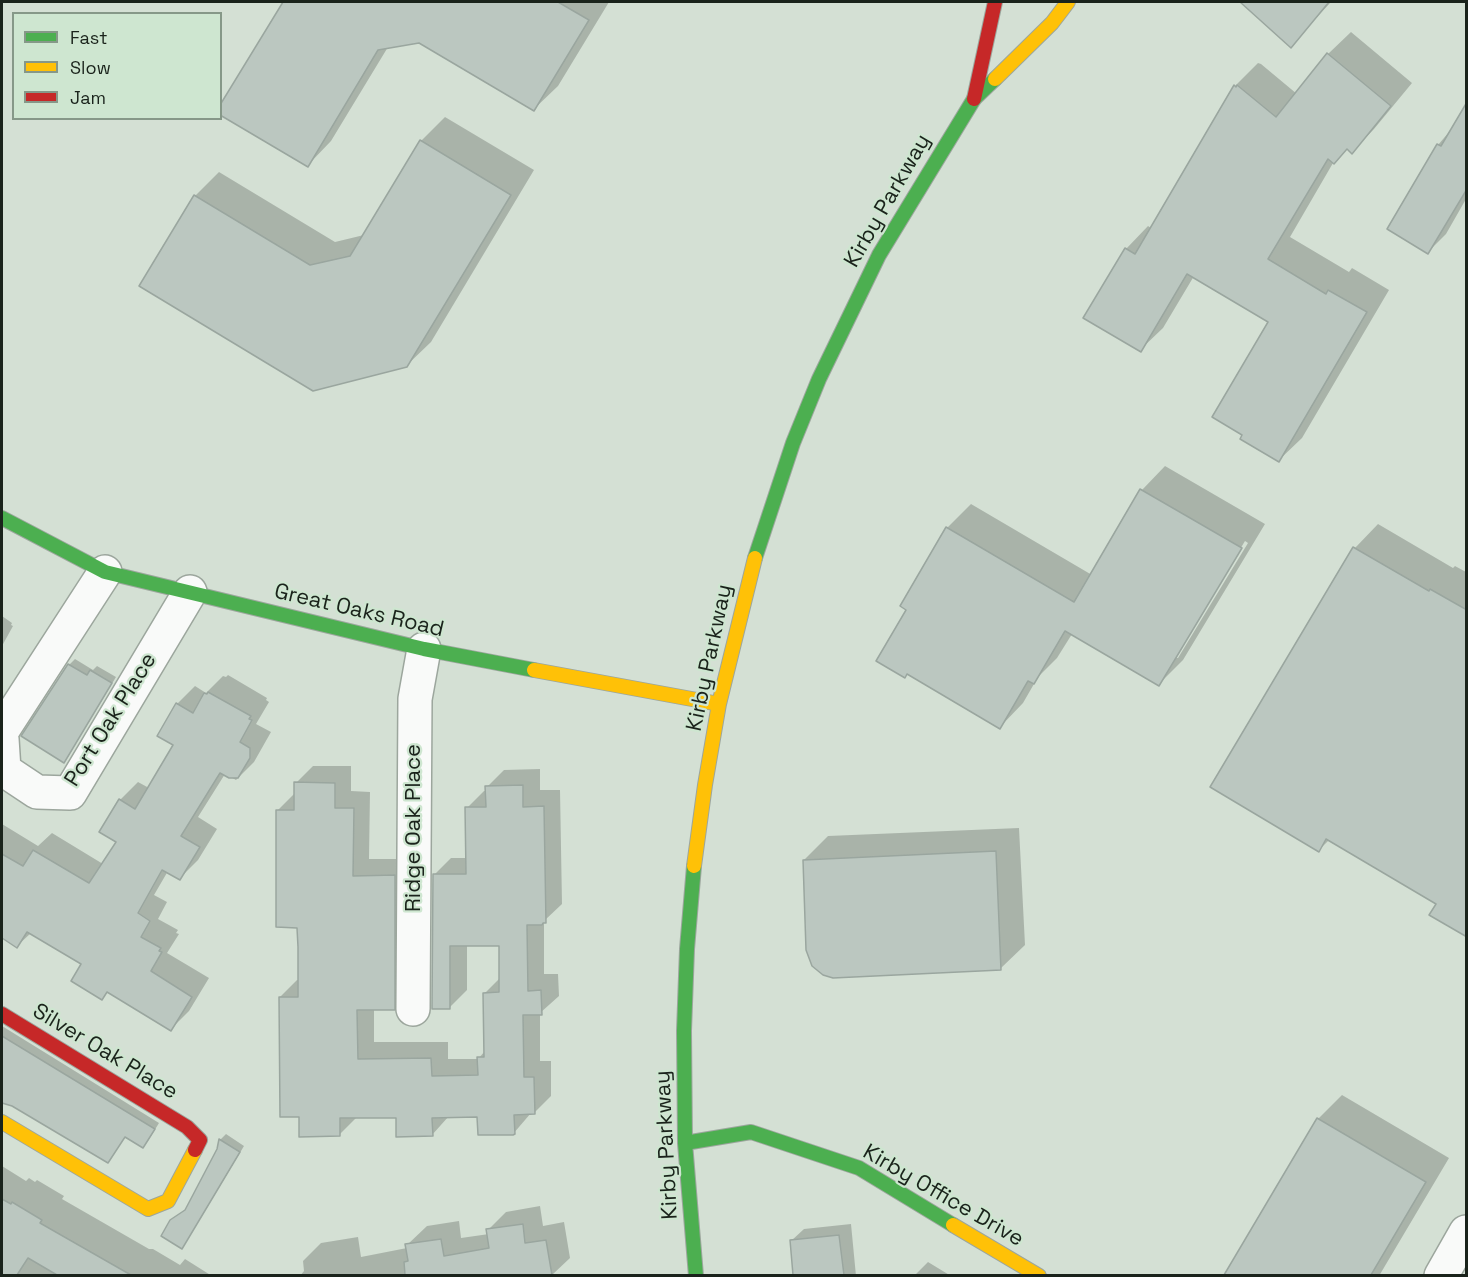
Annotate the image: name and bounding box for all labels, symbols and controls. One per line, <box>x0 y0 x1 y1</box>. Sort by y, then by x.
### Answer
legend <box>12 12 222 120</box>
text: Fast <box>70 26 107 49</box>
text: Slow <box>70 56 111 79</box>
text: Jam <box>70 86 106 109</box>
street label: Kirby Parkway <box>839 130 937 272</box>
street label: Great Oaks Road <box>272 579 446 643</box>
street label: Kirby Parkway <box>682 582 738 734</box>
street label: Port Oak Place <box>59 648 163 792</box>
street label: Ridge Oak Place <box>401 744 427 912</box>
street label: Silver Oak Place <box>28 998 182 1106</box>
street label: Kirby Parkway <box>650 1070 684 1220</box>
street label: Kirby Office Drive <box>858 1139 1028 1253</box>

